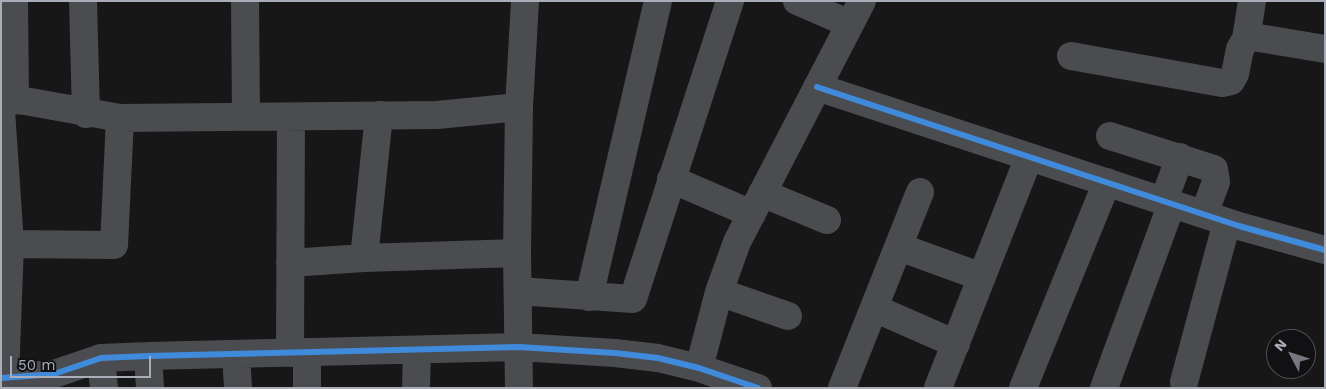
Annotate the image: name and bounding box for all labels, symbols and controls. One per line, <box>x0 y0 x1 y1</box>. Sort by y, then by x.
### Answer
north arrow <box>1266 329 1316 379</box>
text: N <box>1271 336 1290 354</box>
scale bar <box>12 346 154 378</box>
text: 50 m <box>18 356 55 374</box>

